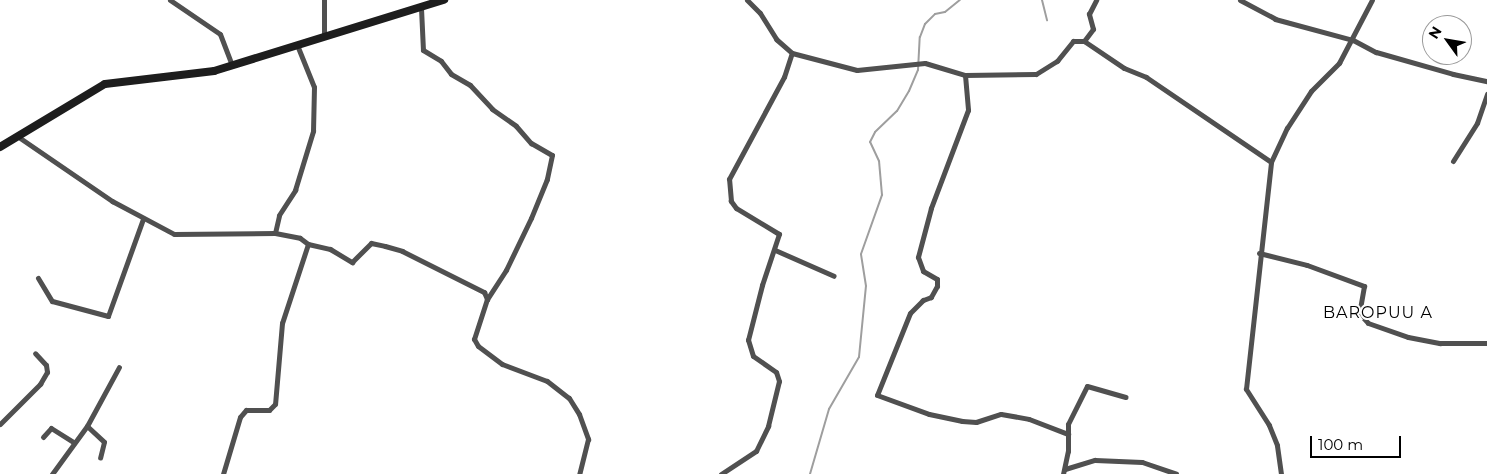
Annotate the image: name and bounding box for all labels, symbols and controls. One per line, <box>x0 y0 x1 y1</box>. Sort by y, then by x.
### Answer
north arrow <box>1422 15 1472 65</box>
text: N <box>1424 23 1446 42</box>
district label: BAROPUU A <box>1322 303 1434 323</box>
scale bar <box>1312 426 1403 458</box>
text: 100 m <box>1318 435 1363 454</box>

